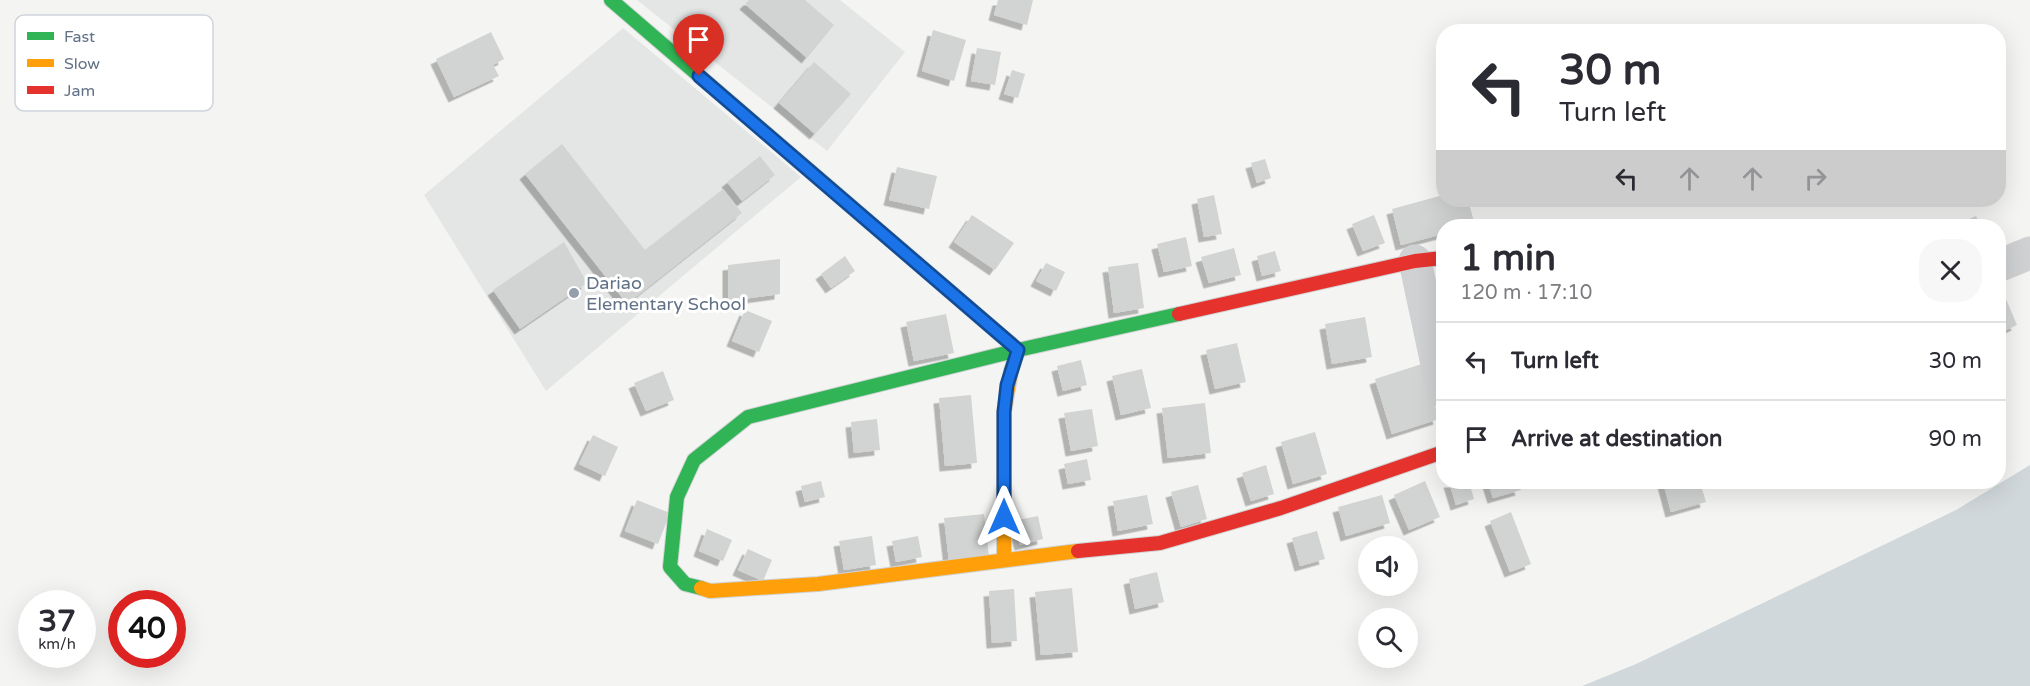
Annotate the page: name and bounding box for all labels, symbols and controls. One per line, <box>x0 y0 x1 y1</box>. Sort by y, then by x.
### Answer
pin <box>673 14 724 76</box>
legend <box>15 15 213 111</box>
icon: arrive <box>682 23 715 56</box>
text: Fast <box>64 27 95 47</box>
text: 30 m <box>1559 45 1661 96</box>
icon: left <box>1460 48 1538 126</box>
text: Slow <box>64 54 100 74</box>
text: Jam <box>64 81 95 101</box>
text: Turn left <box>1559 96 1666 129</box>
icon: left <box>1610 162 1643 195</box>
icon: ahead <box>1673 162 1706 195</box>
icon: ahead <box>1736 162 1769 195</box>
icon: right <box>1799 162 1832 195</box>
text: 1 min <box>1460 237 1556 280</box>
button: close <box>1919 239 1982 302</box>
place label: Dariao Elementary School <box>586 272 746 315</box>
text: 120 m · 17:10 <box>1460 281 1592 305</box>
marker: Dariao Elementary School <box>567 286 581 300</box>
icon: left <box>1460 345 1493 378</box>
text: Turn left <box>1511 348 1599 374</box>
text: 30 m <box>1928 348 1982 374</box>
icon: arrive <box>1460 423 1493 456</box>
text: Arrive at destination <box>1511 426 1722 452</box>
text: 90 m <box>1928 426 1982 452</box>
position arrow <box>972 485 1036 549</box>
map controls <box>1358 536 1418 668</box>
button: sound <box>1358 536 1418 596</box>
speed limit sign: 40 <box>108 590 186 668</box>
text: 37 <box>38 603 76 640</box>
button: search <box>1358 608 1418 668</box>
text: km/h <box>38 635 76 653</box>

